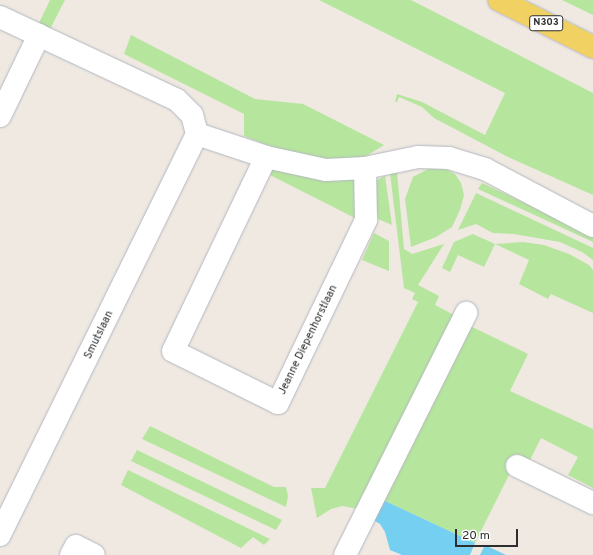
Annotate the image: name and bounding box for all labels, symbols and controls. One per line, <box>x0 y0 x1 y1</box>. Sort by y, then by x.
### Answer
road number: N303 <box>529 15 563 31</box>
street label: Jeanne Diepenhorstlaan <box>276 283 340 397</box>
street label: Smutslaan <box>82 309 116 361</box>
scale bar <box>457 521 520 547</box>
text: 20 m <box>462 528 490 544</box>

